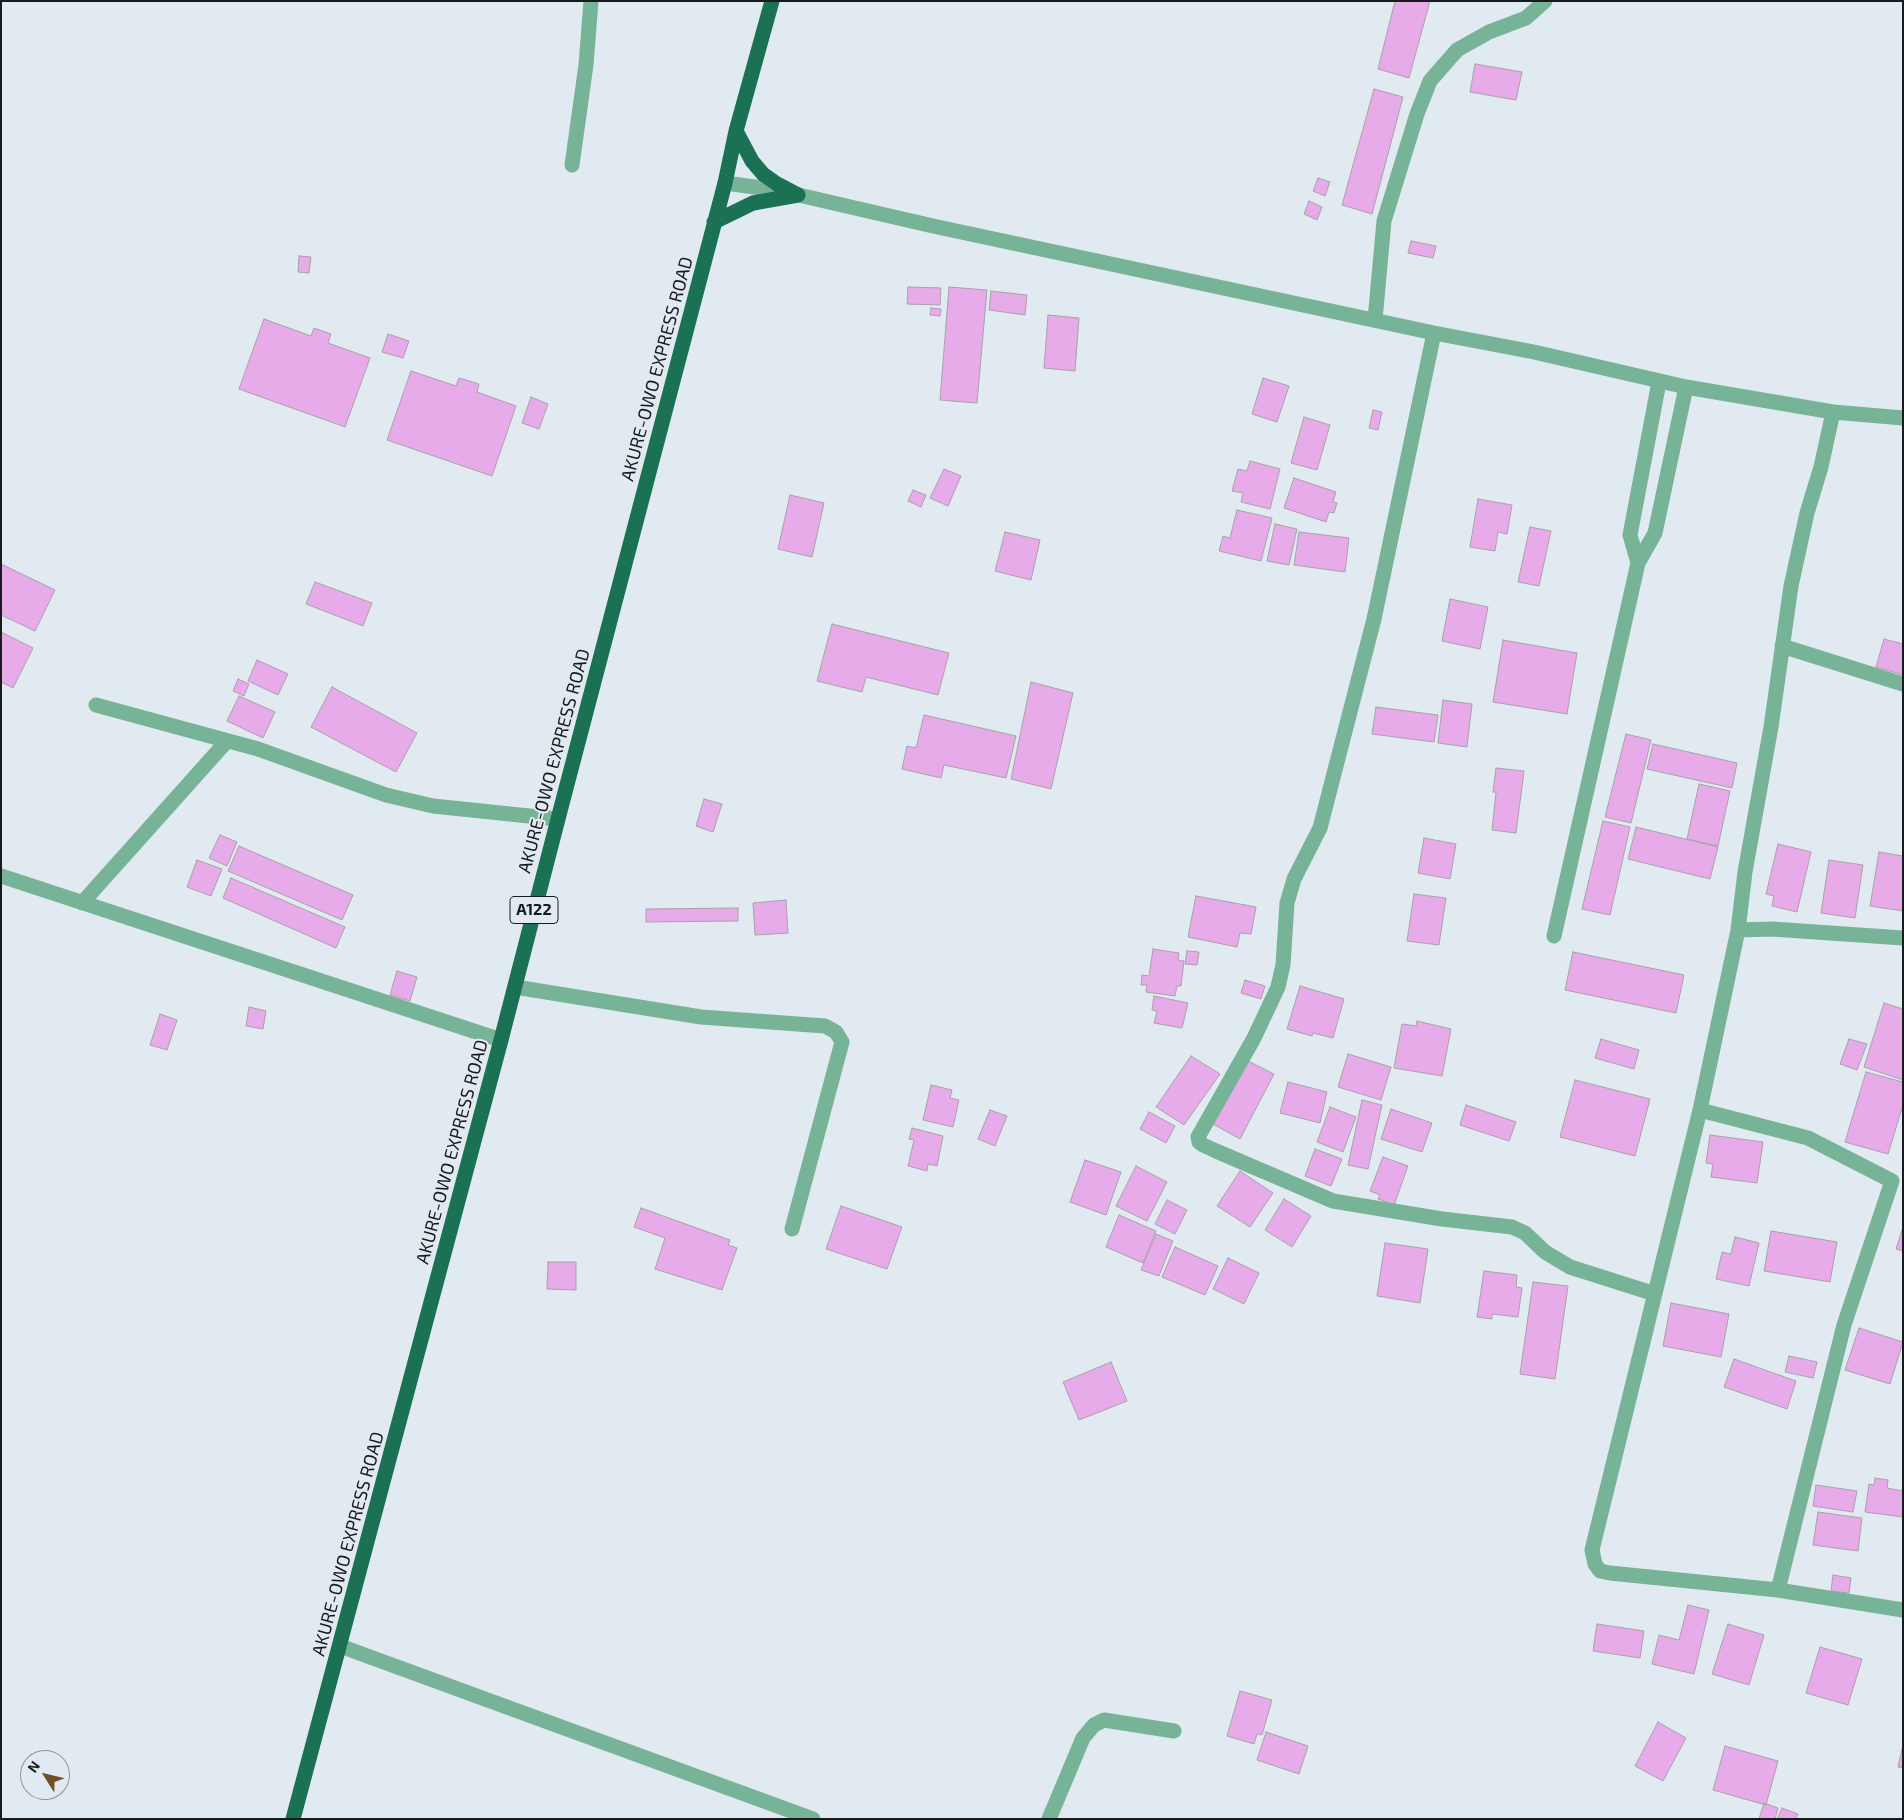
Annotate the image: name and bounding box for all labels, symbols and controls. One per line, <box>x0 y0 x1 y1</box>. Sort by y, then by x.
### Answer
street label: AKURE-OWO EXPRESS ROAD <box>617 254 697 484</box>
street label: AKURE-OWO EXPRESS ROAD <box>514 646 594 876</box>
road number: A122 <box>510 896 558 924</box>
street label: AKURE-OWO EXPRESS ROAD <box>412 1037 492 1267</box>
street label: AKURE-OWO EXPRESS ROAD <box>308 1429 388 1659</box>
north arrow <box>20 1750 70 1800</box>
text: N <box>23 1757 43 1776</box>

